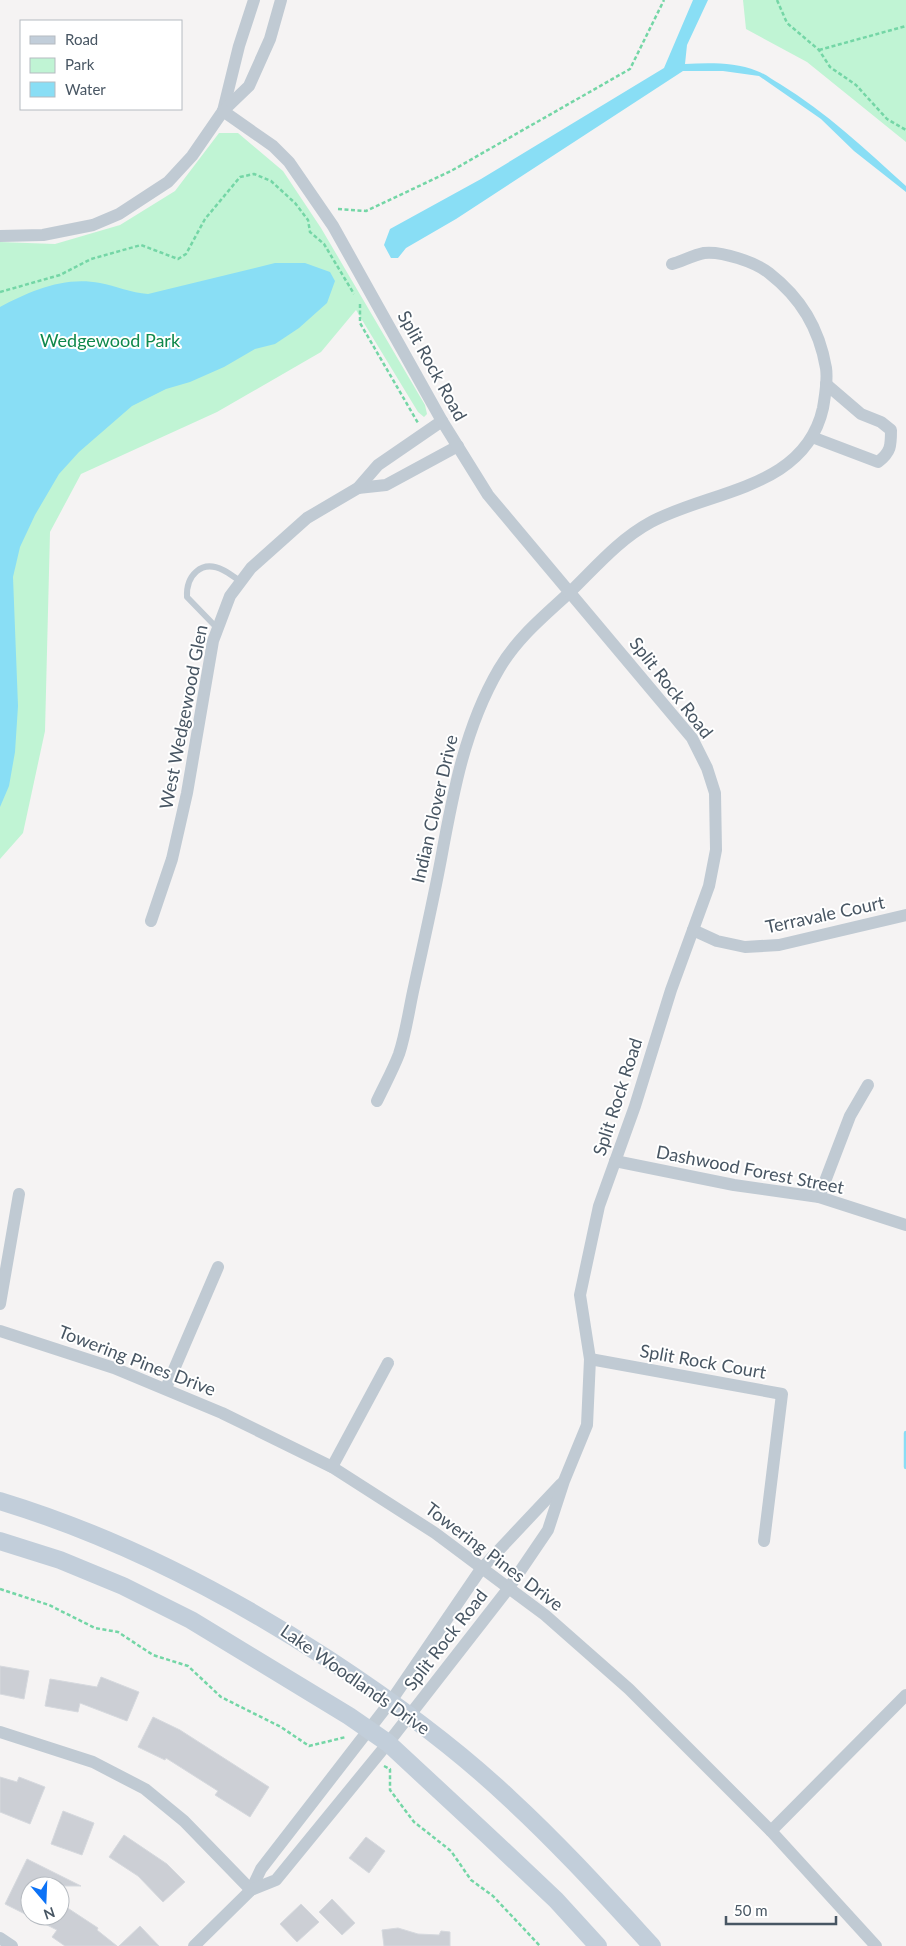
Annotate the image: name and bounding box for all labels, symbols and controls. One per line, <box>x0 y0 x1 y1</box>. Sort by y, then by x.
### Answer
legend <box>20 20 182 110</box>
text: Road <box>65 30 98 48</box>
text: Park <box>65 55 95 73</box>
text: Water <box>65 80 106 98</box>
street label: Split Rock Road <box>394 307 472 424</box>
park label: Wedgewood Park <box>40 329 181 351</box>
street label: West Wedgewood Glen <box>154 623 212 811</box>
street label: Split Rock Road <box>625 632 718 742</box>
street label: Indian Clover Drive <box>406 733 462 885</box>
street label: Terravale Court <box>763 891 887 937</box>
street label: Split Rock Road <box>588 1035 646 1158</box>
street label: Dashwood Forest Street <box>654 1140 846 1198</box>
street label: Towering Pines Drive <box>56 1320 219 1400</box>
street label: Split Rock Court <box>638 1339 768 1383</box>
street label: Towering Pines Drive <box>421 1497 568 1615</box>
street label: Split Rock Road <box>399 1584 492 1694</box>
street label: Lake Woodlands Drive <box>277 1619 435 1739</box>
north arrow <box>20 1876 70 1926</box>
scale bar <box>726 1894 836 1926</box>
text: 50 m <box>734 1901 768 1919</box>
text: N <box>42 1904 57 1924</box>

